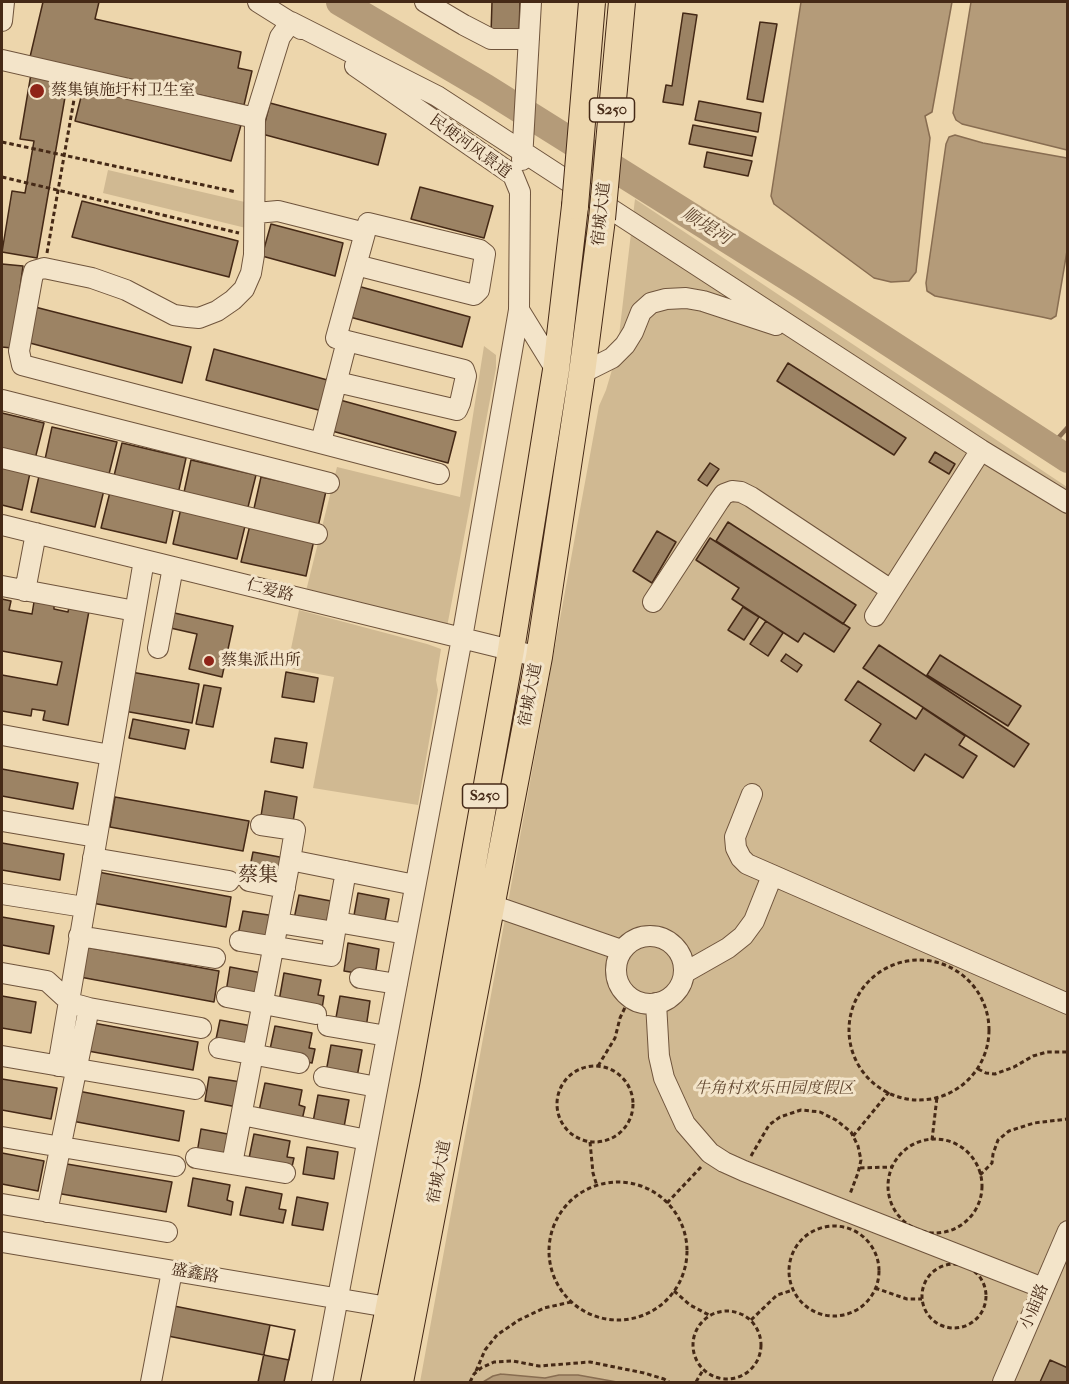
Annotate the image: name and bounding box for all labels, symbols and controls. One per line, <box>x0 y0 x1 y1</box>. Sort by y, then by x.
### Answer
place label: 蔡集镇施圩村卫生室 <box>51 81 195 101</box>
marker: 蔡集镇施圩村卫生室 <box>28 82 46 100</box>
road number: S250 <box>590 98 634 122</box>
street label: 民便河风景道 <box>426 111 514 183</box>
street label: 宿城大道 <box>589 181 615 247</box>
water label: 顺堤河 <box>677 204 735 250</box>
street label: 仁爱路 <box>244 576 296 606</box>
place label: 蔡集派出所 <box>221 651 301 671</box>
marker: 蔡集派出所 <box>202 654 216 668</box>
street label: 宿城大道 <box>515 662 547 728</box>
road number: S250 <box>462 784 508 808</box>
district label: 蔡集 <box>238 864 278 888</box>
park label: 牛角村欢乐田园度假区 <box>694 1079 854 1099</box>
street label: 宿城大道 <box>424 1139 456 1205</box>
street label: 盛鑫路 <box>170 1260 220 1288</box>
street label: 小庙路 <box>1017 1281 1053 1333</box>

